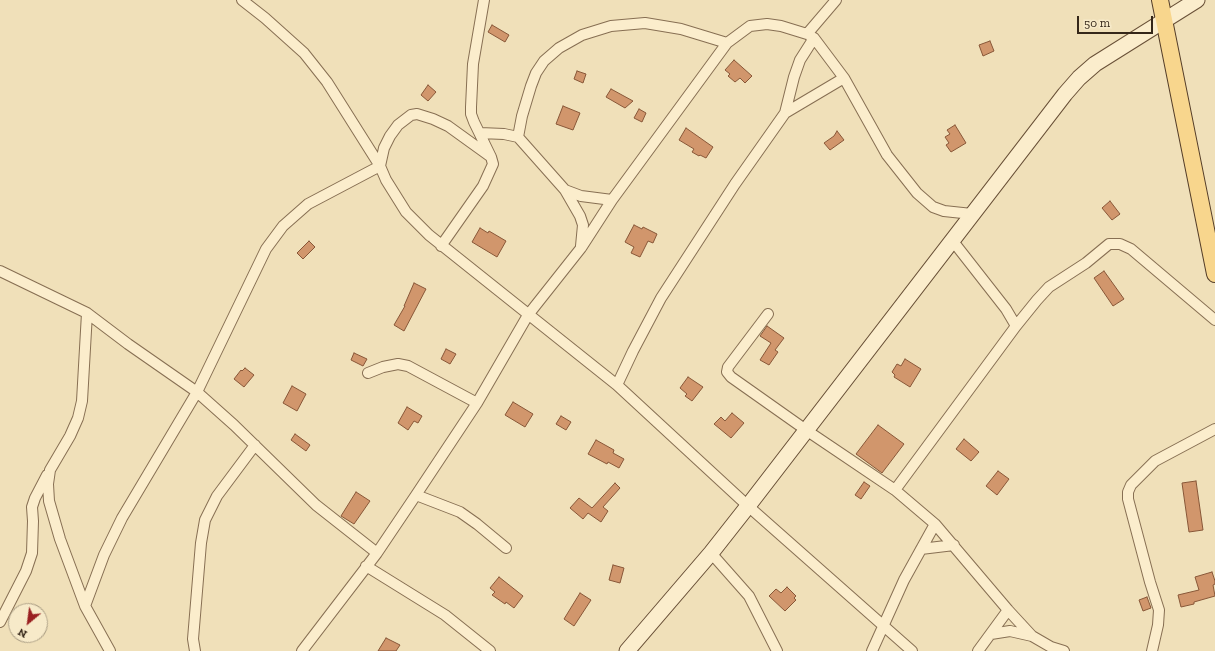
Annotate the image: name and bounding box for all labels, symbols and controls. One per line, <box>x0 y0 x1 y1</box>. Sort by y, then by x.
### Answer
scale bar <box>1079 8 1155 34</box>
text: 50 m <box>1084 16 1110 30</box>
north arrow <box>8 603 48 643</box>
text: N <box>16 625 29 641</box>

